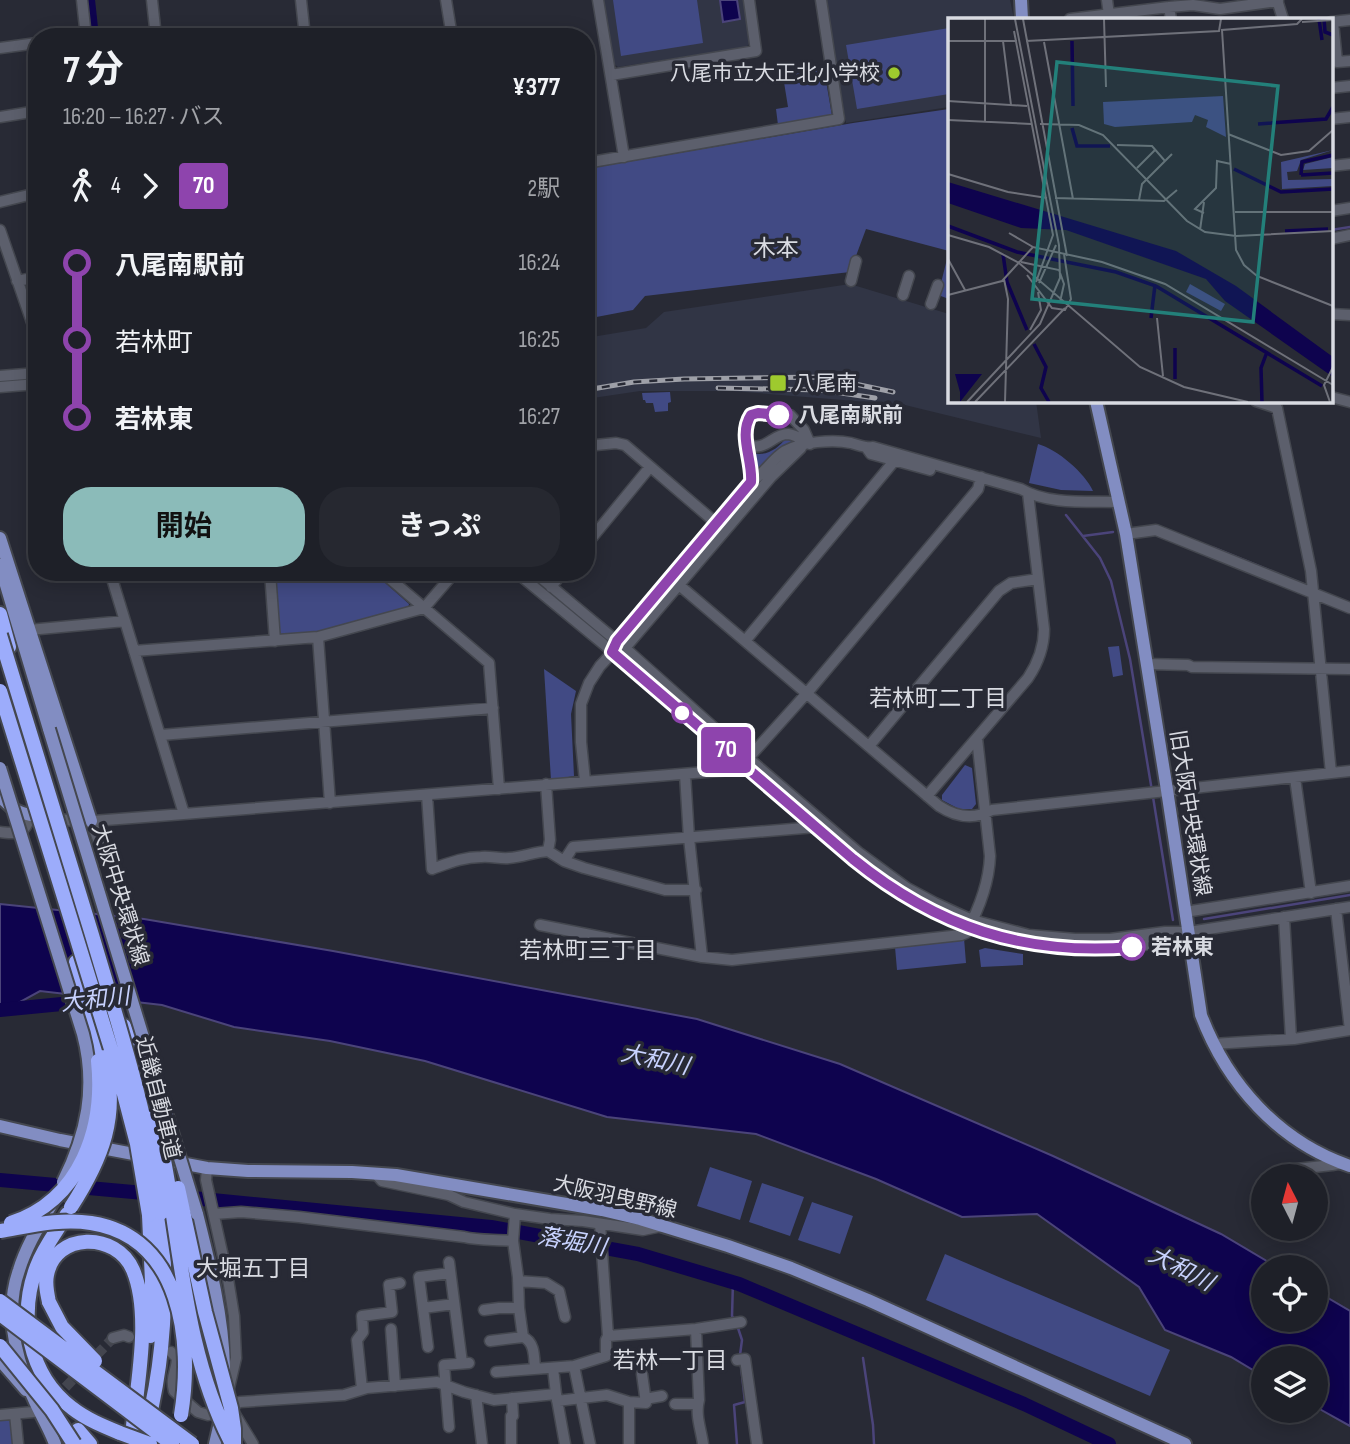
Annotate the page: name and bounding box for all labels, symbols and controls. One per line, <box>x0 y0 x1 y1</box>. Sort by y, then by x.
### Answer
inset map <box>948 18 1332 402</box>
text: 7 分 <box>63 48 124 93</box>
place label: 八尾市立大正北小学校 <box>670 61 880 86</box>
marker: 八尾市立大正北小学校 <box>886 65 902 81</box>
text: ¥377 <box>512 72 560 103</box>
text: 16:20 – 16:27 · バス <box>63 103 224 131</box>
icon: walk <box>63 167 101 205</box>
icon: forward <box>131 167 169 205</box>
text: 70 <box>193 171 214 200</box>
text: 4 <box>111 172 121 200</box>
text: 2駅 <box>528 175 560 203</box>
district label: 木本 <box>753 235 799 263</box>
text: 16:24 <box>519 249 560 277</box>
text: 八尾南駅前 <box>115 251 245 282</box>
text: 16:25 <box>519 326 560 354</box>
text: 若林町 <box>115 328 193 359</box>
place label: 八尾南 <box>794 371 857 396</box>
marker: 八尾南 <box>768 373 788 393</box>
marker: 八尾南駅前 <box>766 402 792 428</box>
text: 16:27 <box>519 403 560 431</box>
place label: 八尾南駅前 <box>798 403 903 428</box>
text: 若林東 <box>115 405 193 436</box>
button: 開始 <box>63 487 305 567</box>
button: きっぷ <box>319 487 560 567</box>
district label: 若林町二丁目 <box>869 685 1007 713</box>
unlabelled marker <box>672 703 692 723</box>
line badge: 70 <box>694 727 758 773</box>
street label: 旧大阪中央環状線 <box>1165 728 1215 898</box>
text: 70 <box>715 735 737 764</box>
street label: 大阪中央環状線 <box>87 821 153 969</box>
marker: 若林東 <box>1119 934 1145 960</box>
place label: 若林東 <box>1151 935 1214 960</box>
district label: 若林町三丁目 <box>519 937 657 965</box>
water label: 大和川 <box>59 982 134 1018</box>
street label: 近畿自動車道 <box>131 1034 185 1162</box>
water label: 大和川 <box>618 1039 695 1081</box>
north arrow <box>1251 1164 1328 1241</box>
map controls <box>1251 1164 1328 1423</box>
street label: 大阪羽曳野線 <box>551 1171 679 1223</box>
water label: 落堀川 <box>536 1222 611 1262</box>
water label: 大和川 <box>1144 1241 1221 1298</box>
district label: 大堀五丁目 <box>196 1255 311 1283</box>
button: locate <box>1251 1255 1328 1332</box>
button: layers <box>1251 1346 1328 1423</box>
district label: 若林一丁目 <box>613 1347 728 1375</box>

